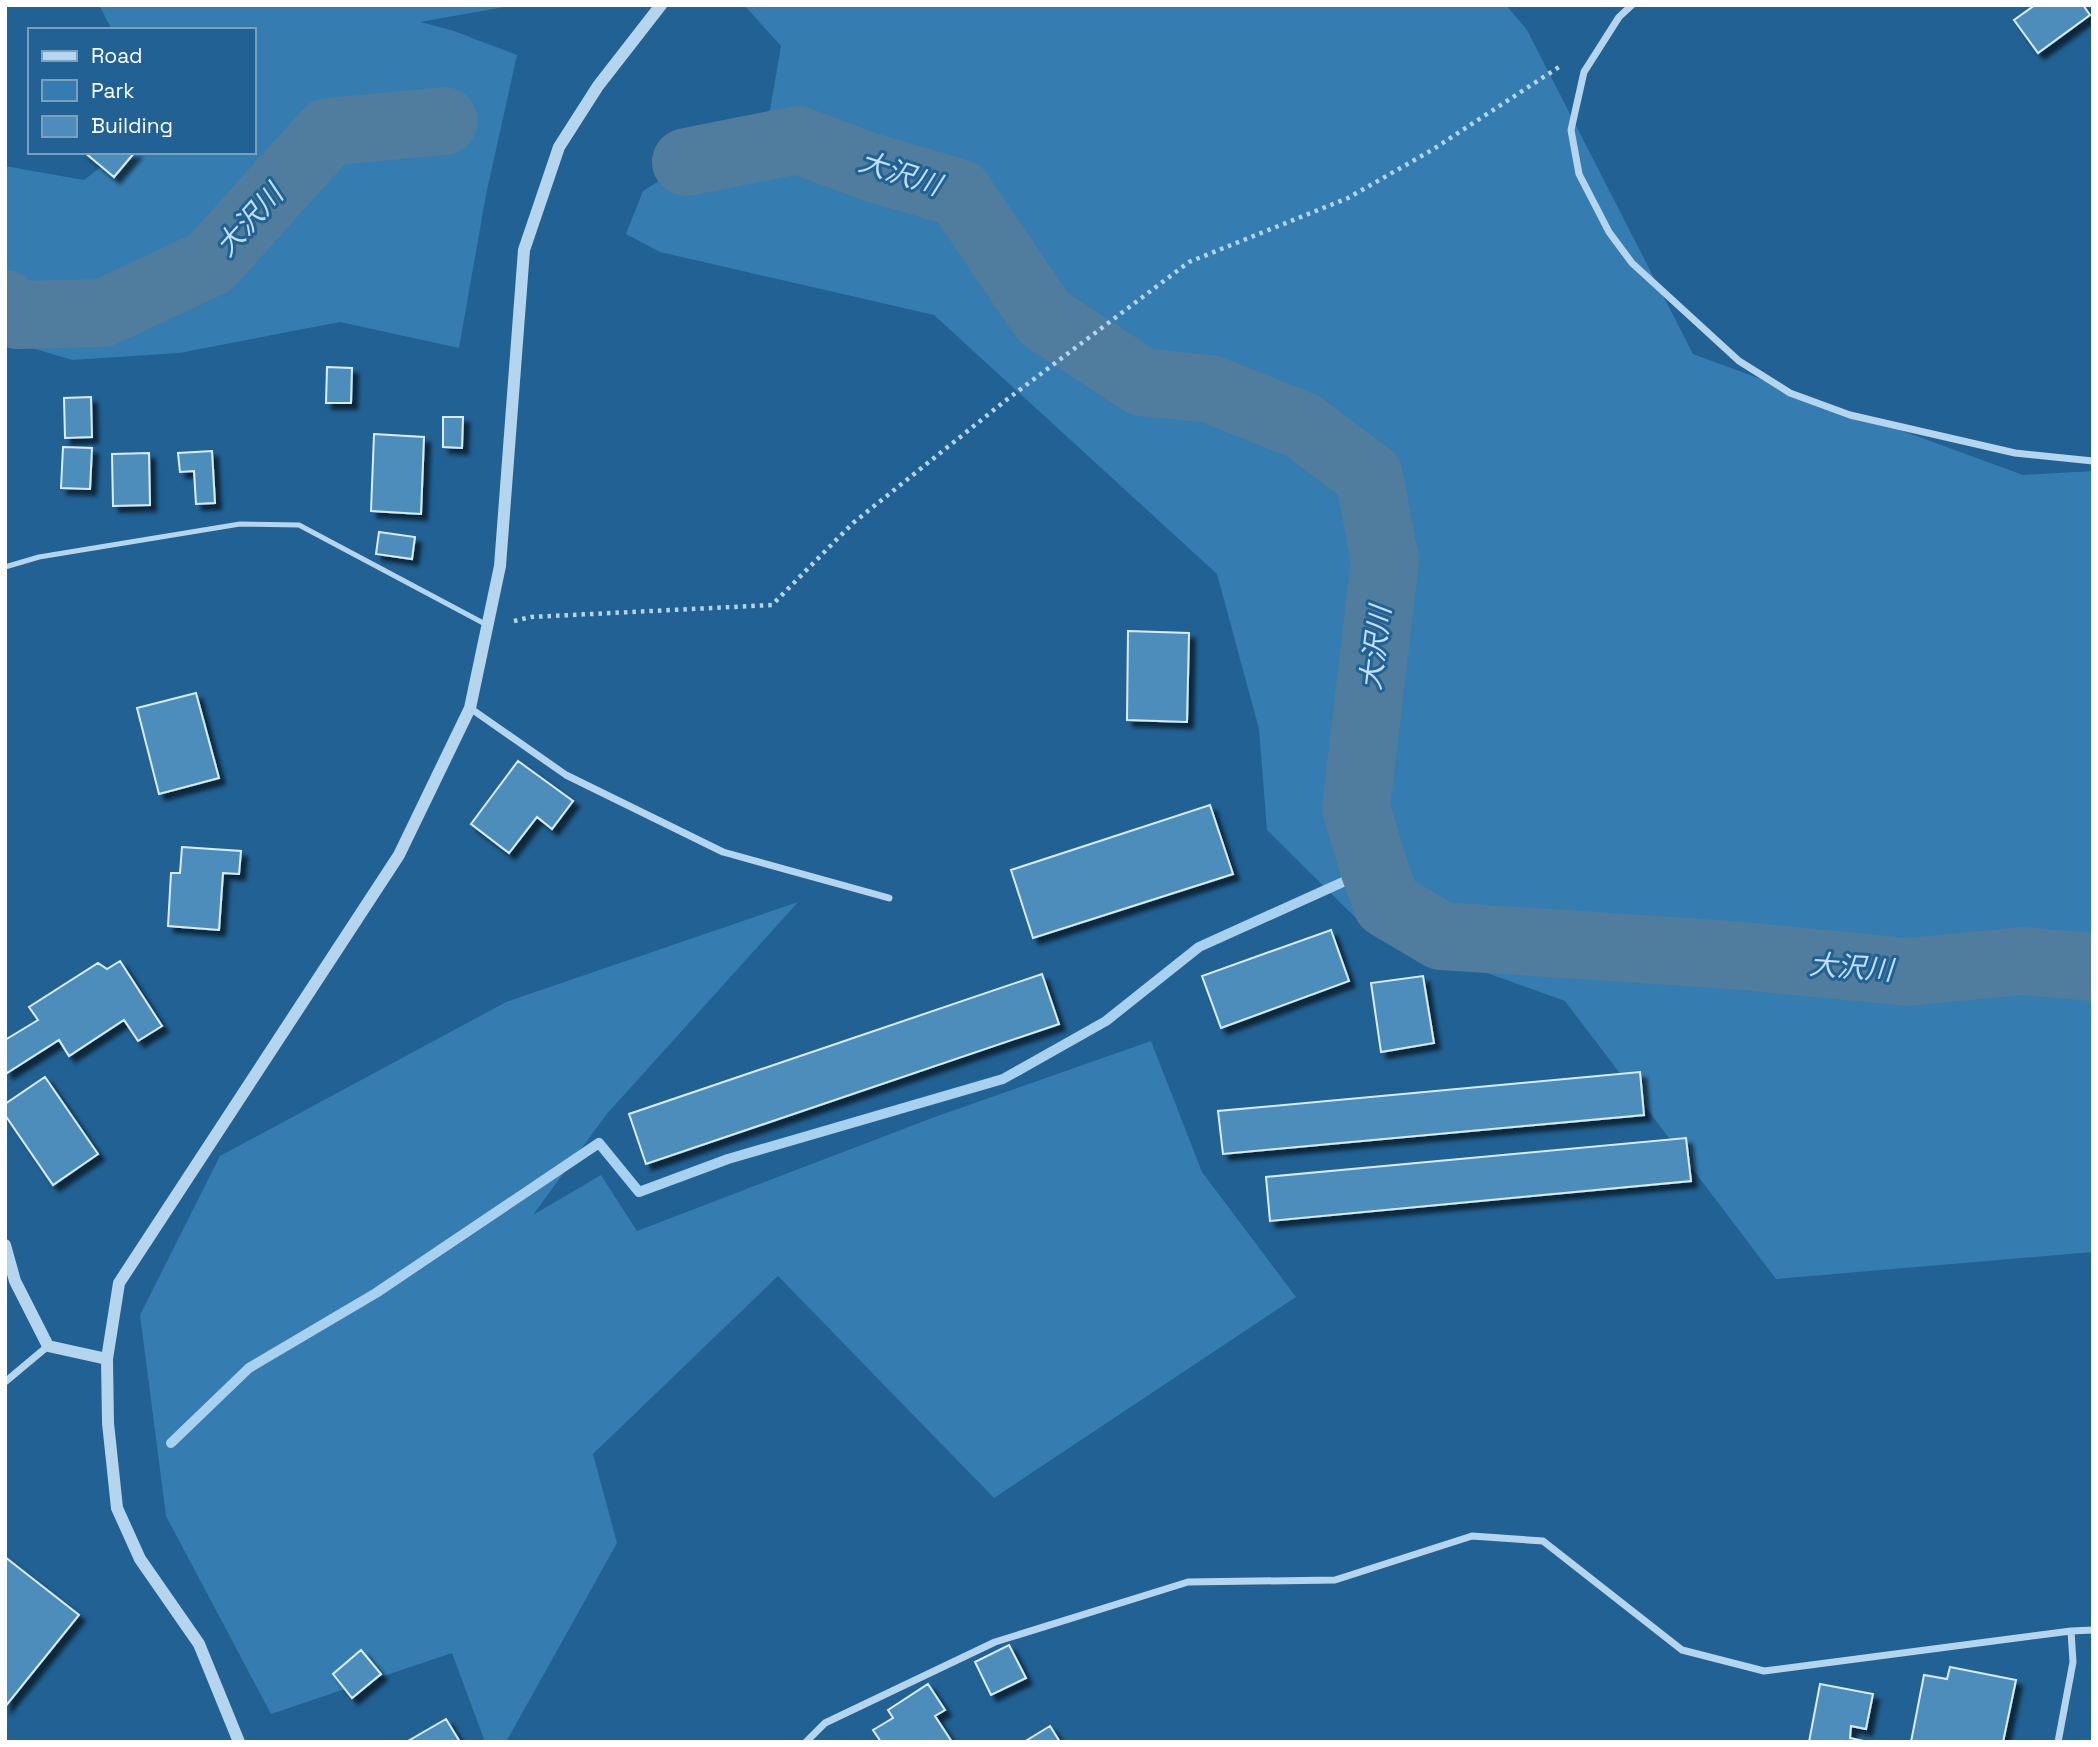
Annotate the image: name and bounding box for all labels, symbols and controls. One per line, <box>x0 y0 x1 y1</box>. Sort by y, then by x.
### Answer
legend <box>28 28 256 154</box>
text: Road <box>91 42 143 69</box>
text: Park <box>91 77 135 104</box>
text: Building <box>91 112 173 139</box>
water label: 大沢川 <box>854 143 948 204</box>
water label: 大沢川 <box>208 175 292 263</box>
water label: 大沢川 <box>1352 601 1398 692</box>
water label: 大沢川 <box>1808 946 1897 988</box>

